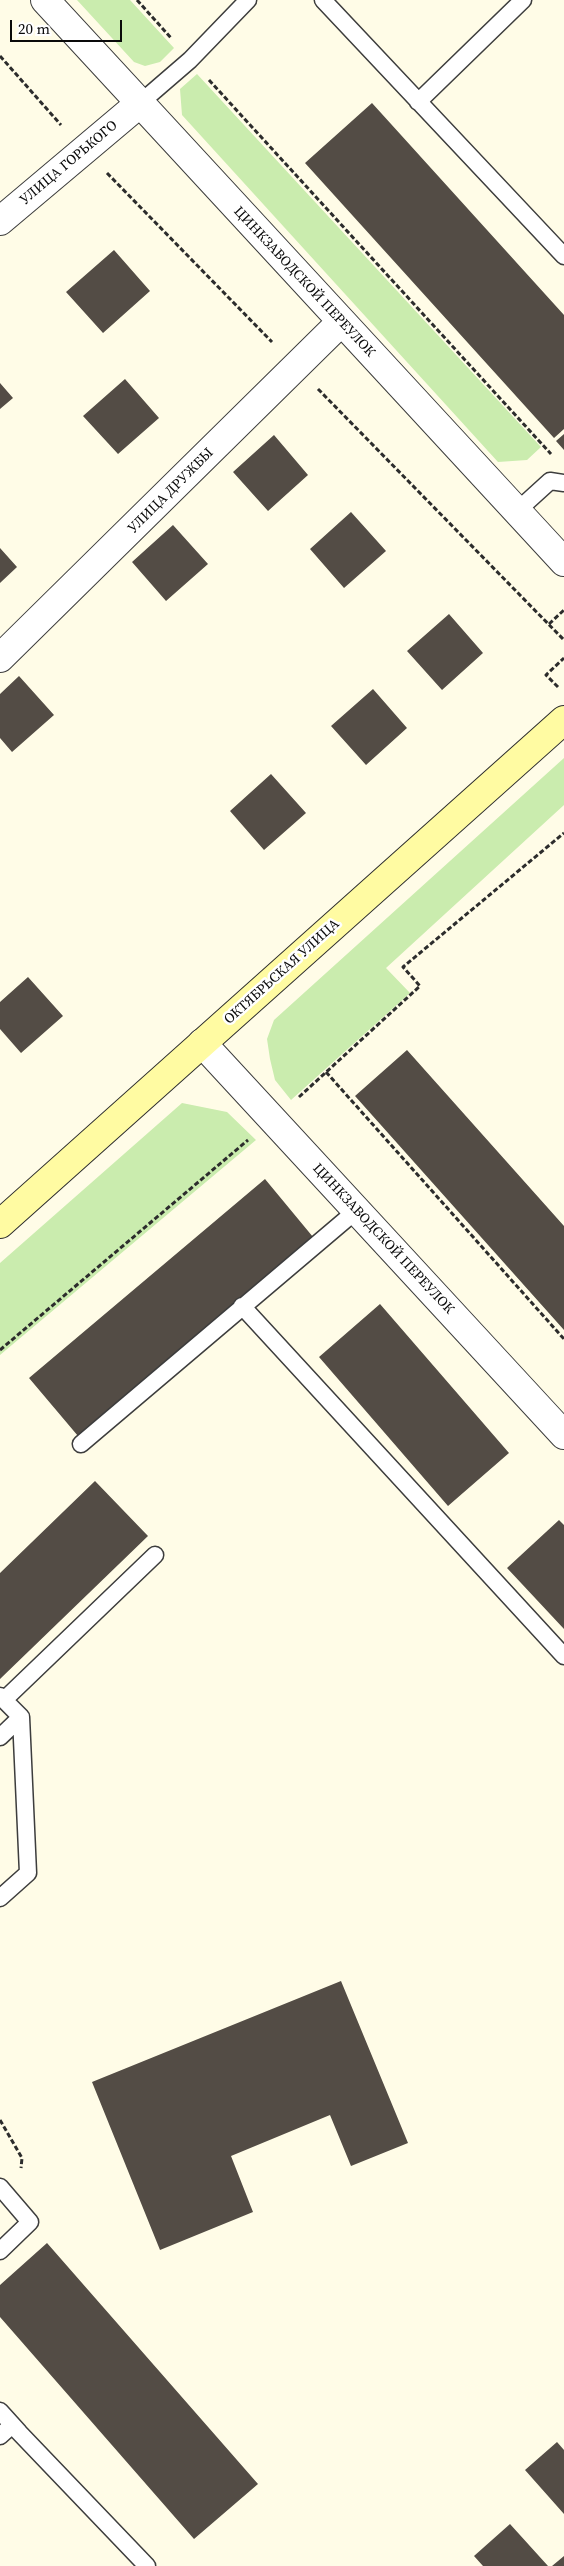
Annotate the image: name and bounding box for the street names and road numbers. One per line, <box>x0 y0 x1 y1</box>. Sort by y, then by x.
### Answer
street label: УЛИЦА ГОРЬКОГО <box>17 117 121 209</box>
street label: ЦИНКЗАВОДСКОЙ ПЕРЕУЛОК <box>230 203 378 361</box>
street label: УЛИЦА ДРУЖБЫ <box>125 445 217 537</box>
street label: ОКТЯБРЬСКАЯ УЛИЦА <box>221 916 343 1028</box>
street label: ЦИНКЗАВОДСКОЙ ПЕРЕУЛОК <box>309 1160 457 1318</box>

